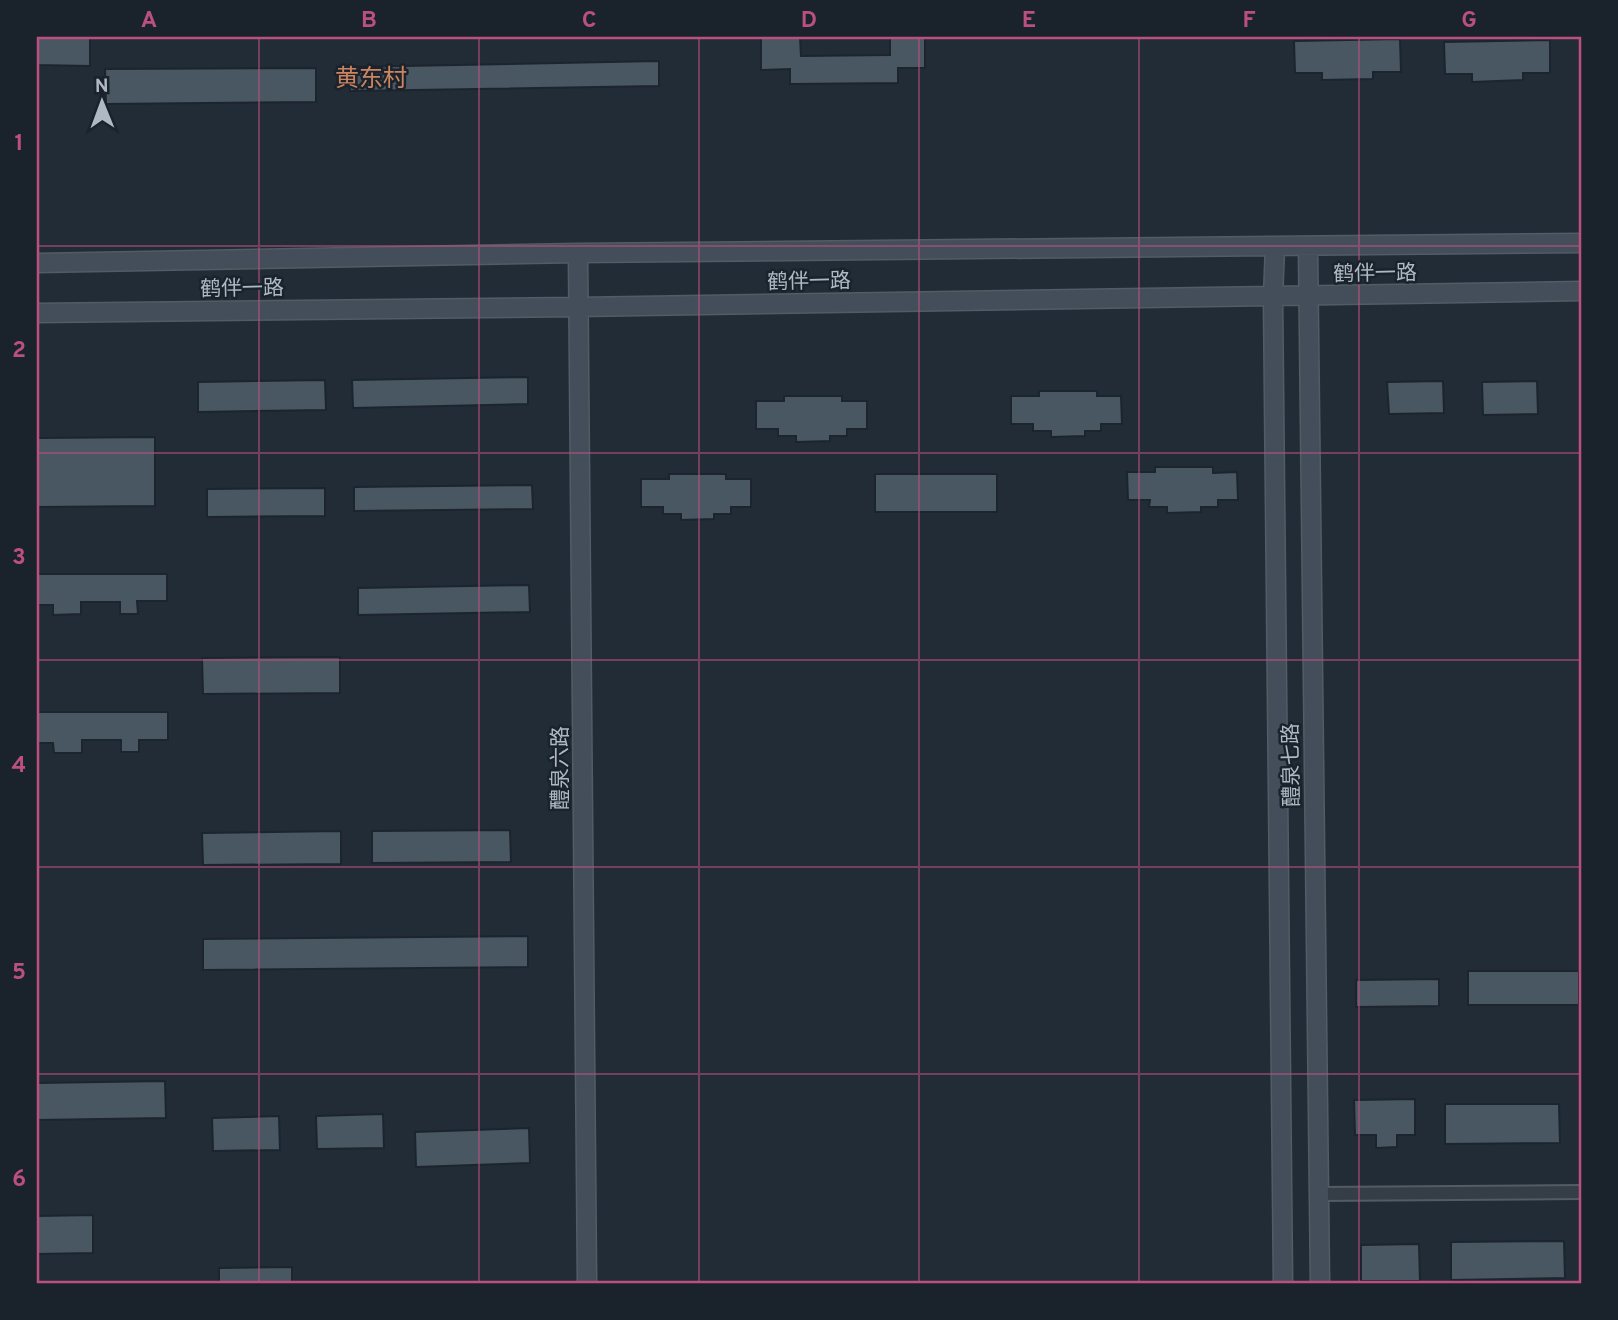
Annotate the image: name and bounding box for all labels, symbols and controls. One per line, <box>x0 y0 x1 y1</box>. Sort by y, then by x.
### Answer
text: A <box>141 7 157 36</box>
text: B <box>361 7 377 36</box>
text: C <box>582 7 596 36</box>
text: D <box>801 7 817 36</box>
text: E <box>1022 7 1036 36</box>
text: F <box>1242 7 1256 36</box>
text: G <box>1461 7 1477 36</box>
district label: 黄东村 <box>335 65 407 95</box>
north arrow <box>66 66 136 136</box>
text: N <box>95 75 109 99</box>
text: 1 <box>14 130 24 159</box>
street label: 鹤伴一路 <box>1333 260 1417 289</box>
street label: 鹤伴一路 <box>767 268 851 297</box>
street label: 鹤伴一路 <box>200 275 284 304</box>
text: 2 <box>12 337 26 366</box>
text: 3 <box>12 544 26 573</box>
street label: 醴泉七路 <box>1278 723 1307 807</box>
street label: 醴泉六路 <box>548 726 575 810</box>
text: 4 <box>12 752 26 781</box>
text: 5 <box>12 959 26 988</box>
text: 6 <box>12 1166 26 1195</box>

